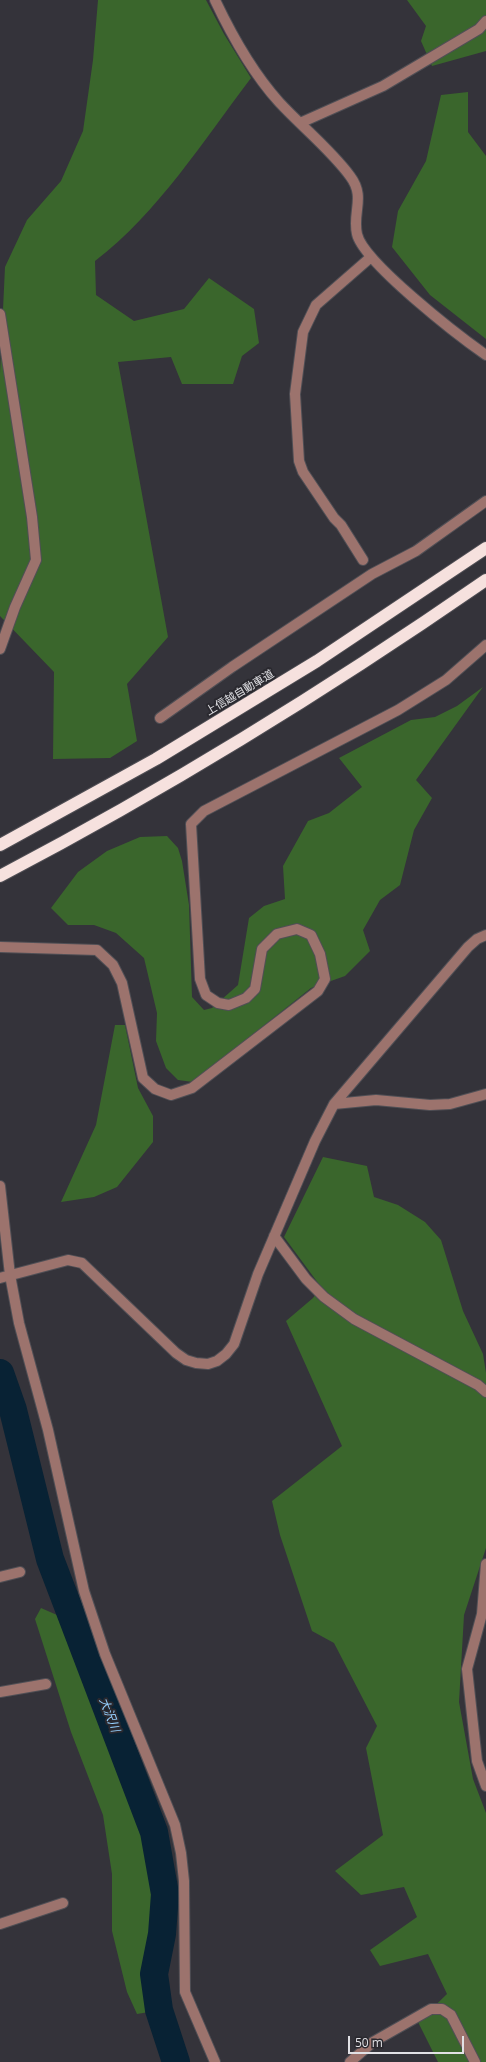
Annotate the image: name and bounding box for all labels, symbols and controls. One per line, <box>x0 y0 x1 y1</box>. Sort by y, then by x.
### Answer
street label: 上信越自動車道 <box>204 668 276 718</box>
water label: 大沢川 <box>96 1696 122 1734</box>
scale bar <box>350 2028 466 2054</box>
text: 50 m <box>355 2034 383 2051</box>

